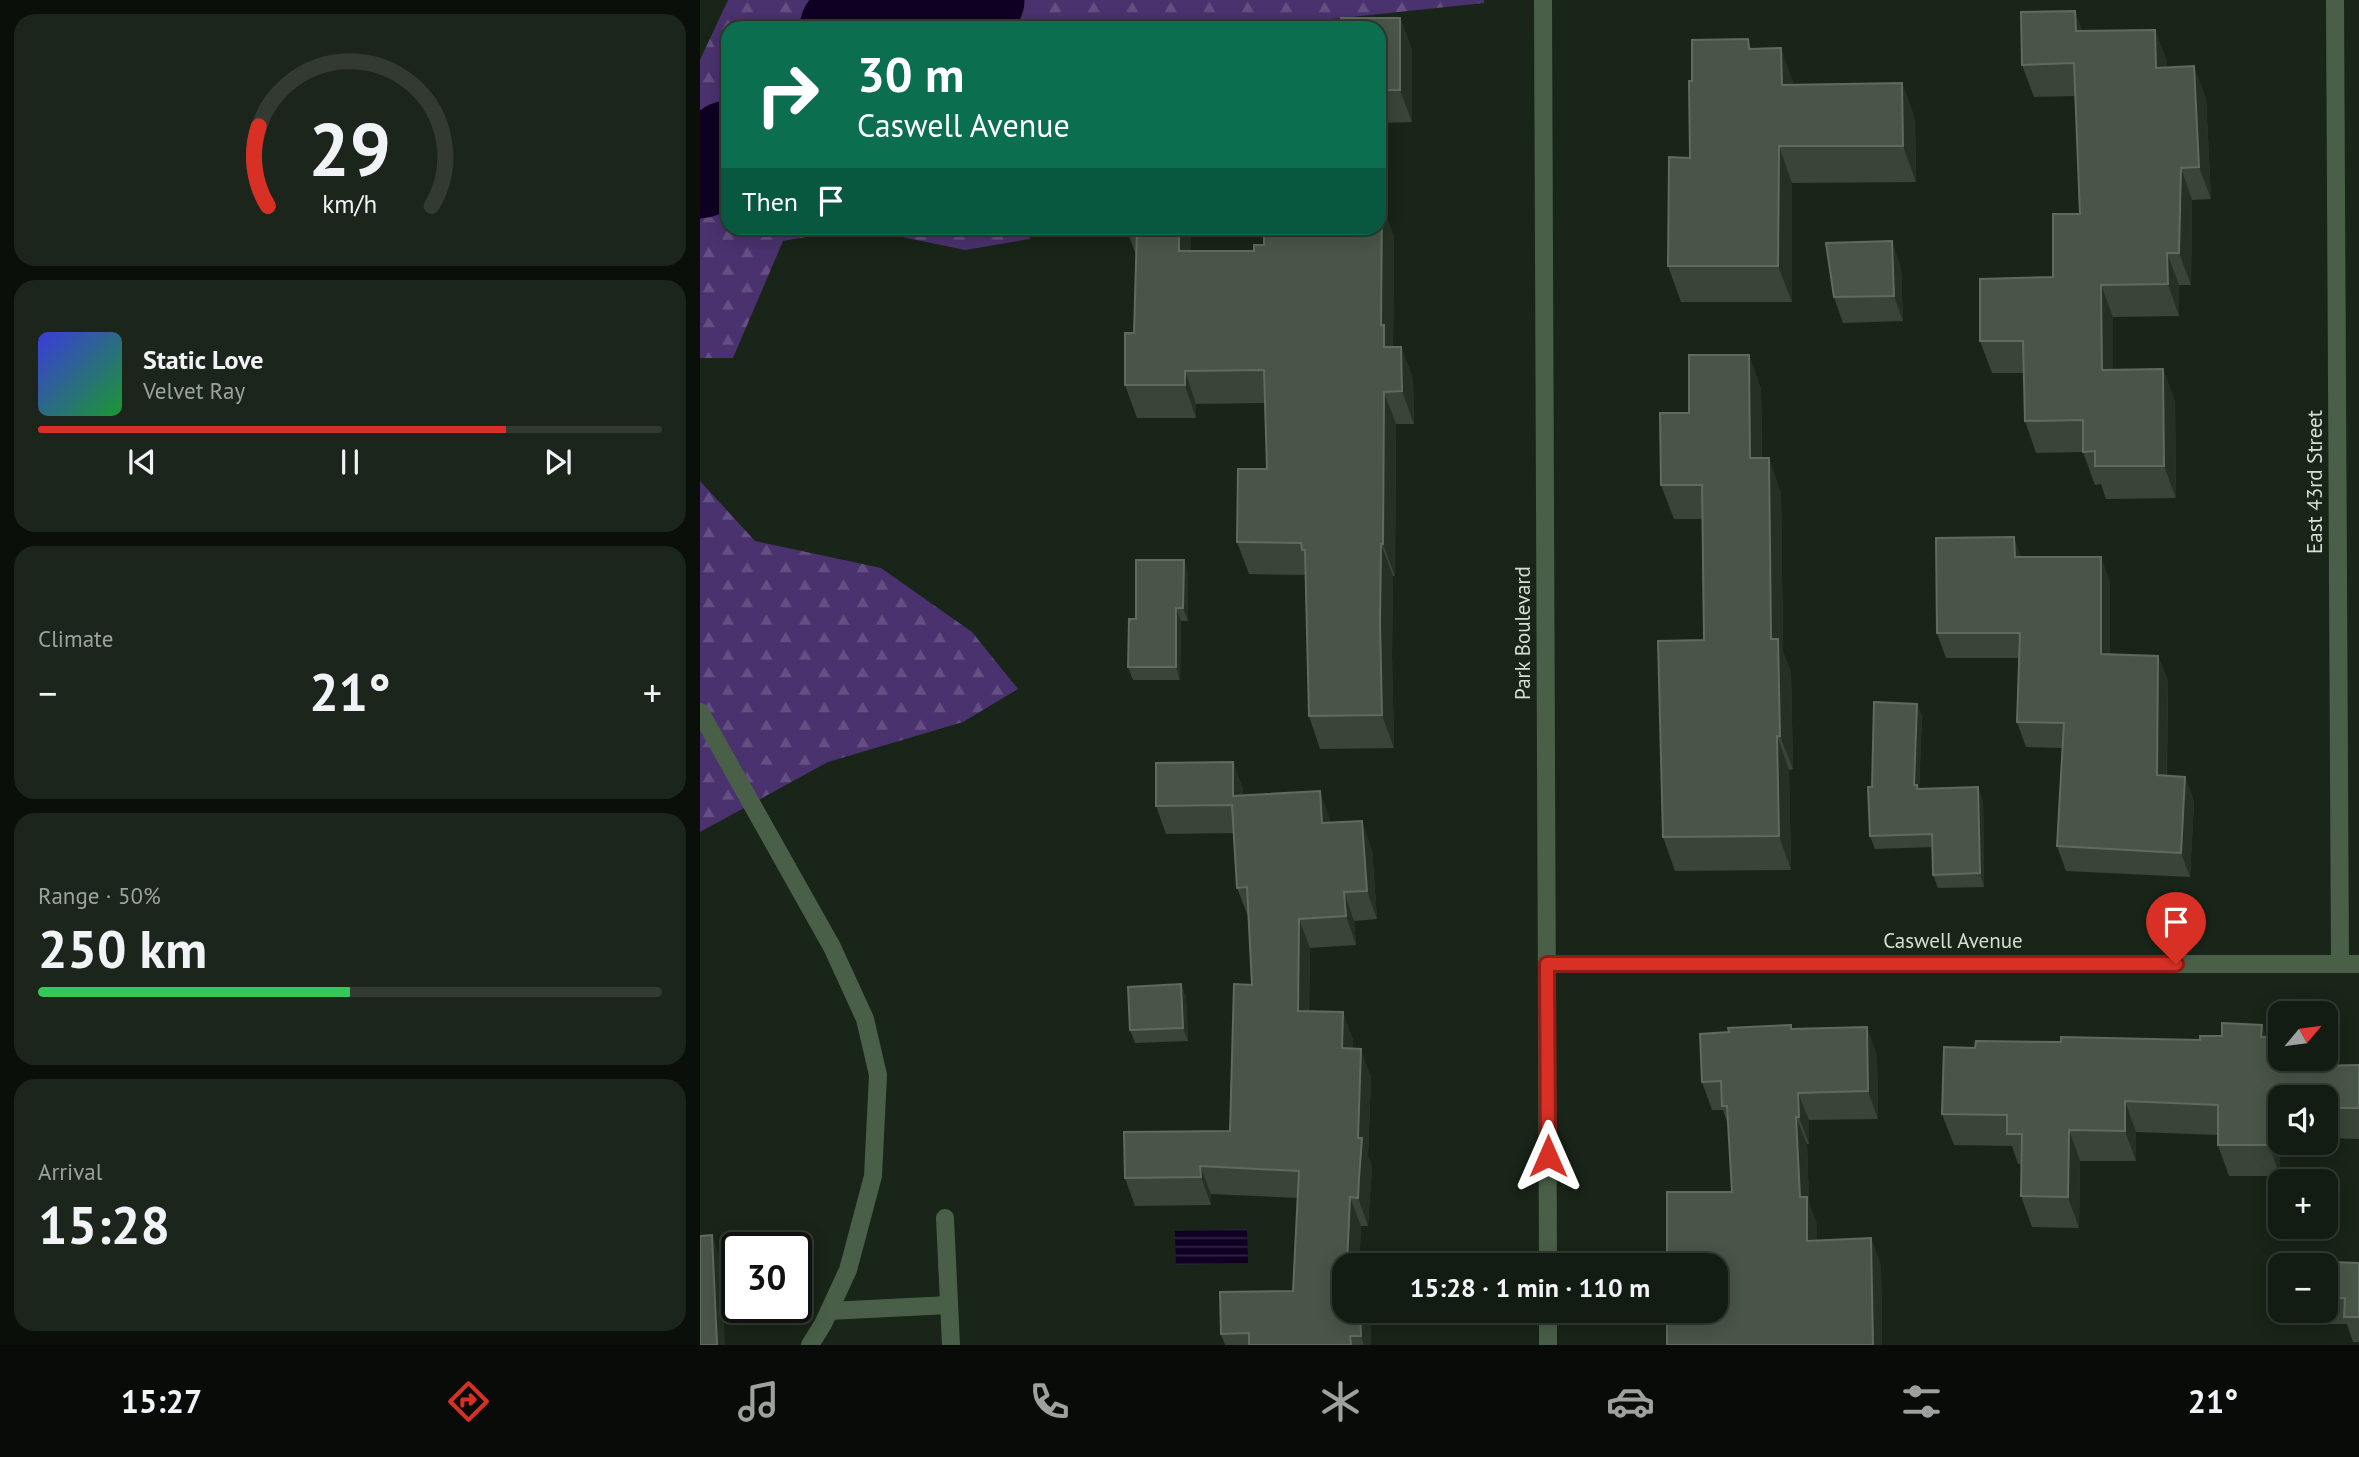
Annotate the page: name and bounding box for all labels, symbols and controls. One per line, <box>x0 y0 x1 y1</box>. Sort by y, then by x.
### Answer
text: 30 m <box>857 42 964 106</box>
icon: right <box>742 49 833 140</box>
text: 29 <box>309 102 391 196</box>
text: Caswell Avenue <box>857 104 1070 146</box>
icon: arrive <box>812 182 850 220</box>
text: Then <box>742 185 798 218</box>
text: km/h <box>323 188 377 220</box>
text: Static Love <box>143 343 264 376</box>
text: Velvet Ray <box>143 376 245 405</box>
street label: East 43rd Street <box>2301 410 2328 554</box>
icon: previous <box>123 443 161 481</box>
icon: pause <box>331 443 369 481</box>
icon: next <box>539 443 577 481</box>
street label: Park Boulevard <box>1509 566 1536 700</box>
text: Climate <box>38 624 113 653</box>
text: 21° <box>309 658 391 725</box>
text: − <box>38 668 57 717</box>
text: + <box>643 668 662 717</box>
text: Range · 50% <box>38 881 161 910</box>
pin <box>2146 892 2206 964</box>
icon: arrive <box>2157 903 2195 941</box>
text: 250 km <box>38 915 207 982</box>
street label: Caswell Avenue <box>1883 927 2023 954</box>
north arrow <box>2268 1001 2338 1071</box>
map controls <box>2268 1001 2338 1323</box>
button: sound <box>2268 1085 2338 1155</box>
position arrow <box>1511 1119 1585 1193</box>
text: Arrival <box>38 1157 102 1186</box>
button: + <box>2268 1169 2338 1239</box>
text: 15:28 <box>38 1191 170 1258</box>
speed limit sign: 30 <box>721 1232 812 1323</box>
button: − <box>2268 1253 2338 1323</box>
text: 15:28 · 1 min · 110 m <box>1410 1271 1650 1304</box>
icon: directions <box>444 1377 493 1426</box>
icon: music <box>734 1377 783 1426</box>
icon: phone <box>1025 1377 1074 1426</box>
icon: climate <box>1316 1377 1365 1426</box>
icon: car <box>1606 1377 1655 1426</box>
icon: filters <box>1897 1377 1946 1426</box>
text: 15:27 <box>121 1380 202 1422</box>
text: 21° <box>2188 1380 2238 1422</box>

